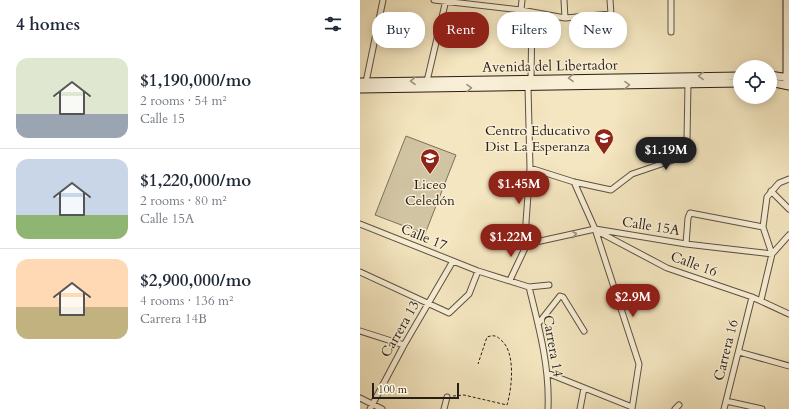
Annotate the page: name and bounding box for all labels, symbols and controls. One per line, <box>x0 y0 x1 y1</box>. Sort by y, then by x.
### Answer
chip: Buy <box>372 12 425 48</box>
chip: Rent <box>433 12 489 48</box>
chip: Filters <box>497 12 561 48</box>
chip: New <box>569 12 627 48</box>
text: 4 homes <box>16 13 80 36</box>
icon: filters <box>322 13 344 35</box>
street label: Avenida del Libertador <box>482 55 619 77</box>
map controls <box>733 60 777 104</box>
button: locate <box>733 60 777 104</box>
text: $1,190,000/mo <box>140 69 251 92</box>
one-way arrow <box>698 72 704 80</box>
icon: home <box>48 74 96 122</box>
one-way arrow <box>568 74 574 82</box>
one-way arrow <box>410 77 416 85</box>
one-way arrow <box>624 81 630 89</box>
one-way arrow <box>466 83 472 92</box>
text: 2 rooms · 54 m² <box>140 92 227 110</box>
text: Calle 15 <box>140 110 185 128</box>
place label: Centro Educativo Dist La Esperanza <box>485 121 590 156</box>
school or university icon: Centro Educativo Dist La Esperanza <box>593 127 615 155</box>
pin: $1.19M <box>633 137 699 171</box>
text: $1.19M <box>644 141 688 159</box>
school or university icon: Liceo Celedón <box>419 147 441 175</box>
text: $1,220,000/mo <box>140 169 251 192</box>
pin: $1.45M <box>486 171 552 205</box>
icon: home <box>48 175 96 223</box>
place label: Liceo Celedón <box>405 175 455 210</box>
text: $1.45M <box>497 175 541 193</box>
text: 2 rooms · 80 m² <box>140 192 227 210</box>
text: Calle 15A <box>140 210 194 228</box>
street label: Calle 15A <box>621 212 681 240</box>
street label: Calle 17 <box>398 219 450 255</box>
pin: $1.22M <box>478 224 544 258</box>
text: $1.22M <box>489 228 533 246</box>
one-way arrow <box>571 230 578 238</box>
street label: Calle 16 <box>668 247 720 281</box>
text: $2,900,000/mo <box>140 269 251 292</box>
icon: home <box>48 275 96 323</box>
pin: $2.9M <box>605 284 661 318</box>
text: $2.9M <box>615 288 651 306</box>
text: 4 rooms · 136 m² <box>140 292 233 310</box>
street label: Carrera 13 <box>376 297 424 361</box>
text: Carrera 14B <box>140 310 207 328</box>
street label: Carrera 14 <box>538 314 568 378</box>
street label: Carrera 16 <box>709 317 743 383</box>
scale bar <box>372 381 459 400</box>
text: 100 m <box>378 382 407 397</box>

